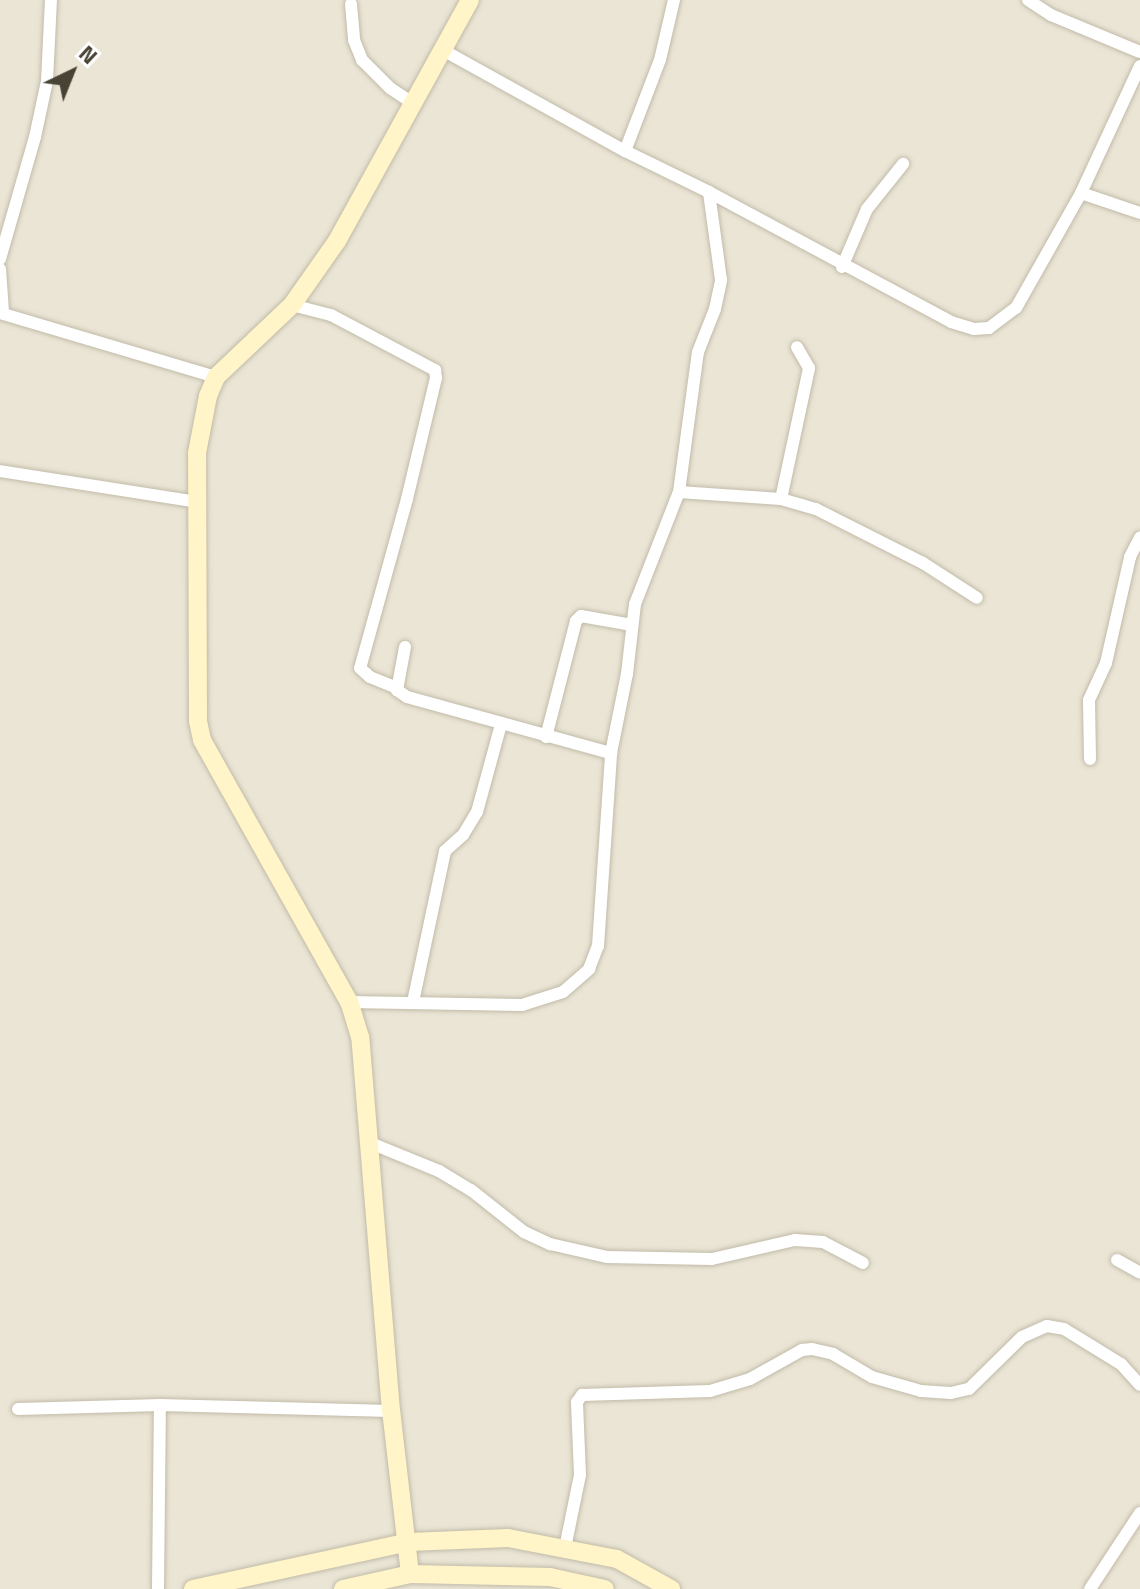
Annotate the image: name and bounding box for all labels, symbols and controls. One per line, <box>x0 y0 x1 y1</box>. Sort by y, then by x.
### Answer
north arrow <box>32 32 112 112</box>
text: N <box>71 37 106 72</box>

